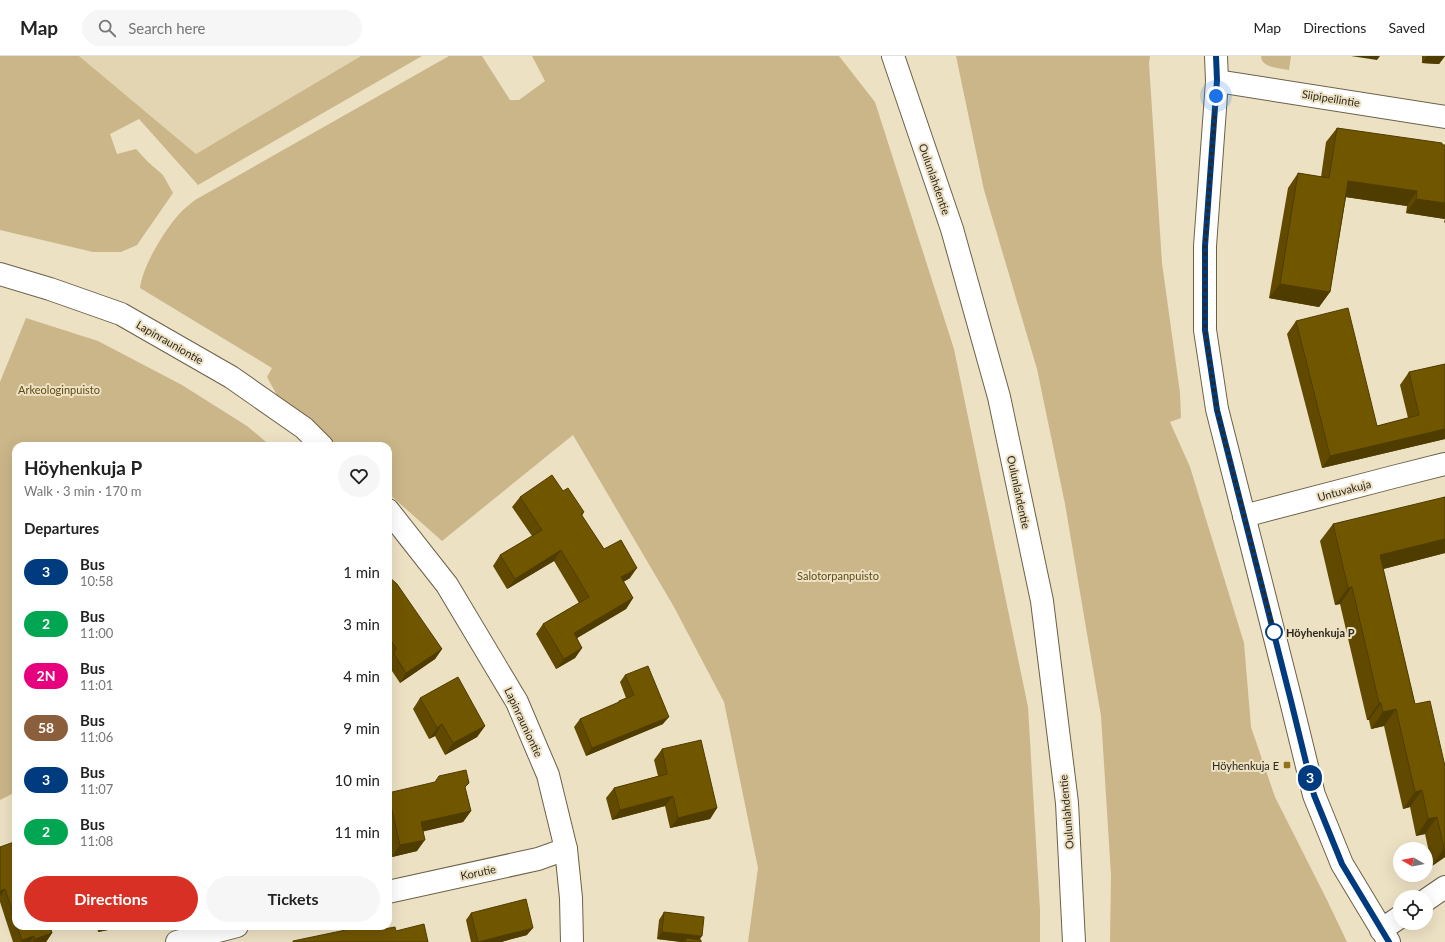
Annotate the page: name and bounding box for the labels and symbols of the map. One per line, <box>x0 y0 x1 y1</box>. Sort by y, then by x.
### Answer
your location <box>1206 86 1226 106</box>
street label: Siipipeilintie <box>1301 87 1361 109</box>
street label: Oulunlahdentie <box>917 142 953 217</box>
street label: Lapinrauniontie <box>134 318 206 367</box>
park label: Arkeologinpuisto <box>18 383 100 396</box>
street label: Oulunlahdentie <box>1005 454 1033 530</box>
street label: Untuvakuja <box>1316 477 1372 503</box>
park label: Salotorpanpuisto <box>797 569 879 582</box>
marker: Höyhenkuja P <box>1265 623 1283 641</box>
place label: Höyhenkuja P <box>1286 626 1355 639</box>
street label: Lapinrauniontie <box>502 685 546 759</box>
place label: Höyhenkuja E <box>1212 759 1279 772</box>
marker: Höyhenkuja E <box>1282 760 1292 770</box>
line badge: 3 <box>1297 765 1323 791</box>
street label: Oulunlahdentie <box>1056 774 1076 850</box>
north arrow <box>1393 842 1433 882</box>
street label: Korutie <box>459 862 497 882</box>

